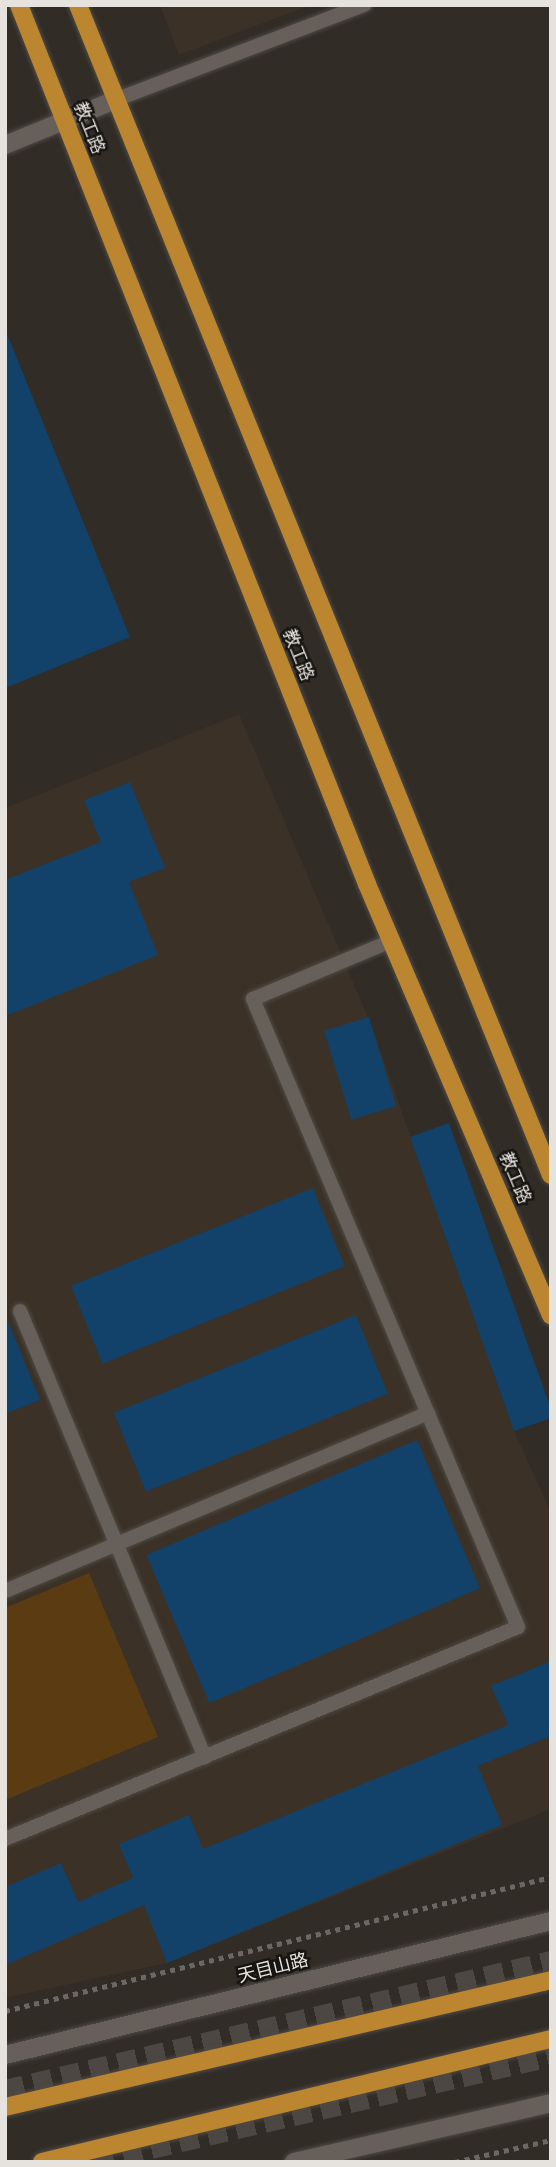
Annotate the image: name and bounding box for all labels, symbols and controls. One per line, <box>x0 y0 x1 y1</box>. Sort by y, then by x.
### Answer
street label: 教工路 <box>69 99 109 157</box>
street label: 教工路 <box>278 626 318 684</box>
street label: 教工路 <box>495 1149 535 1207</box>
street label: 天目山路 <box>235 1949 311 1987</box>

